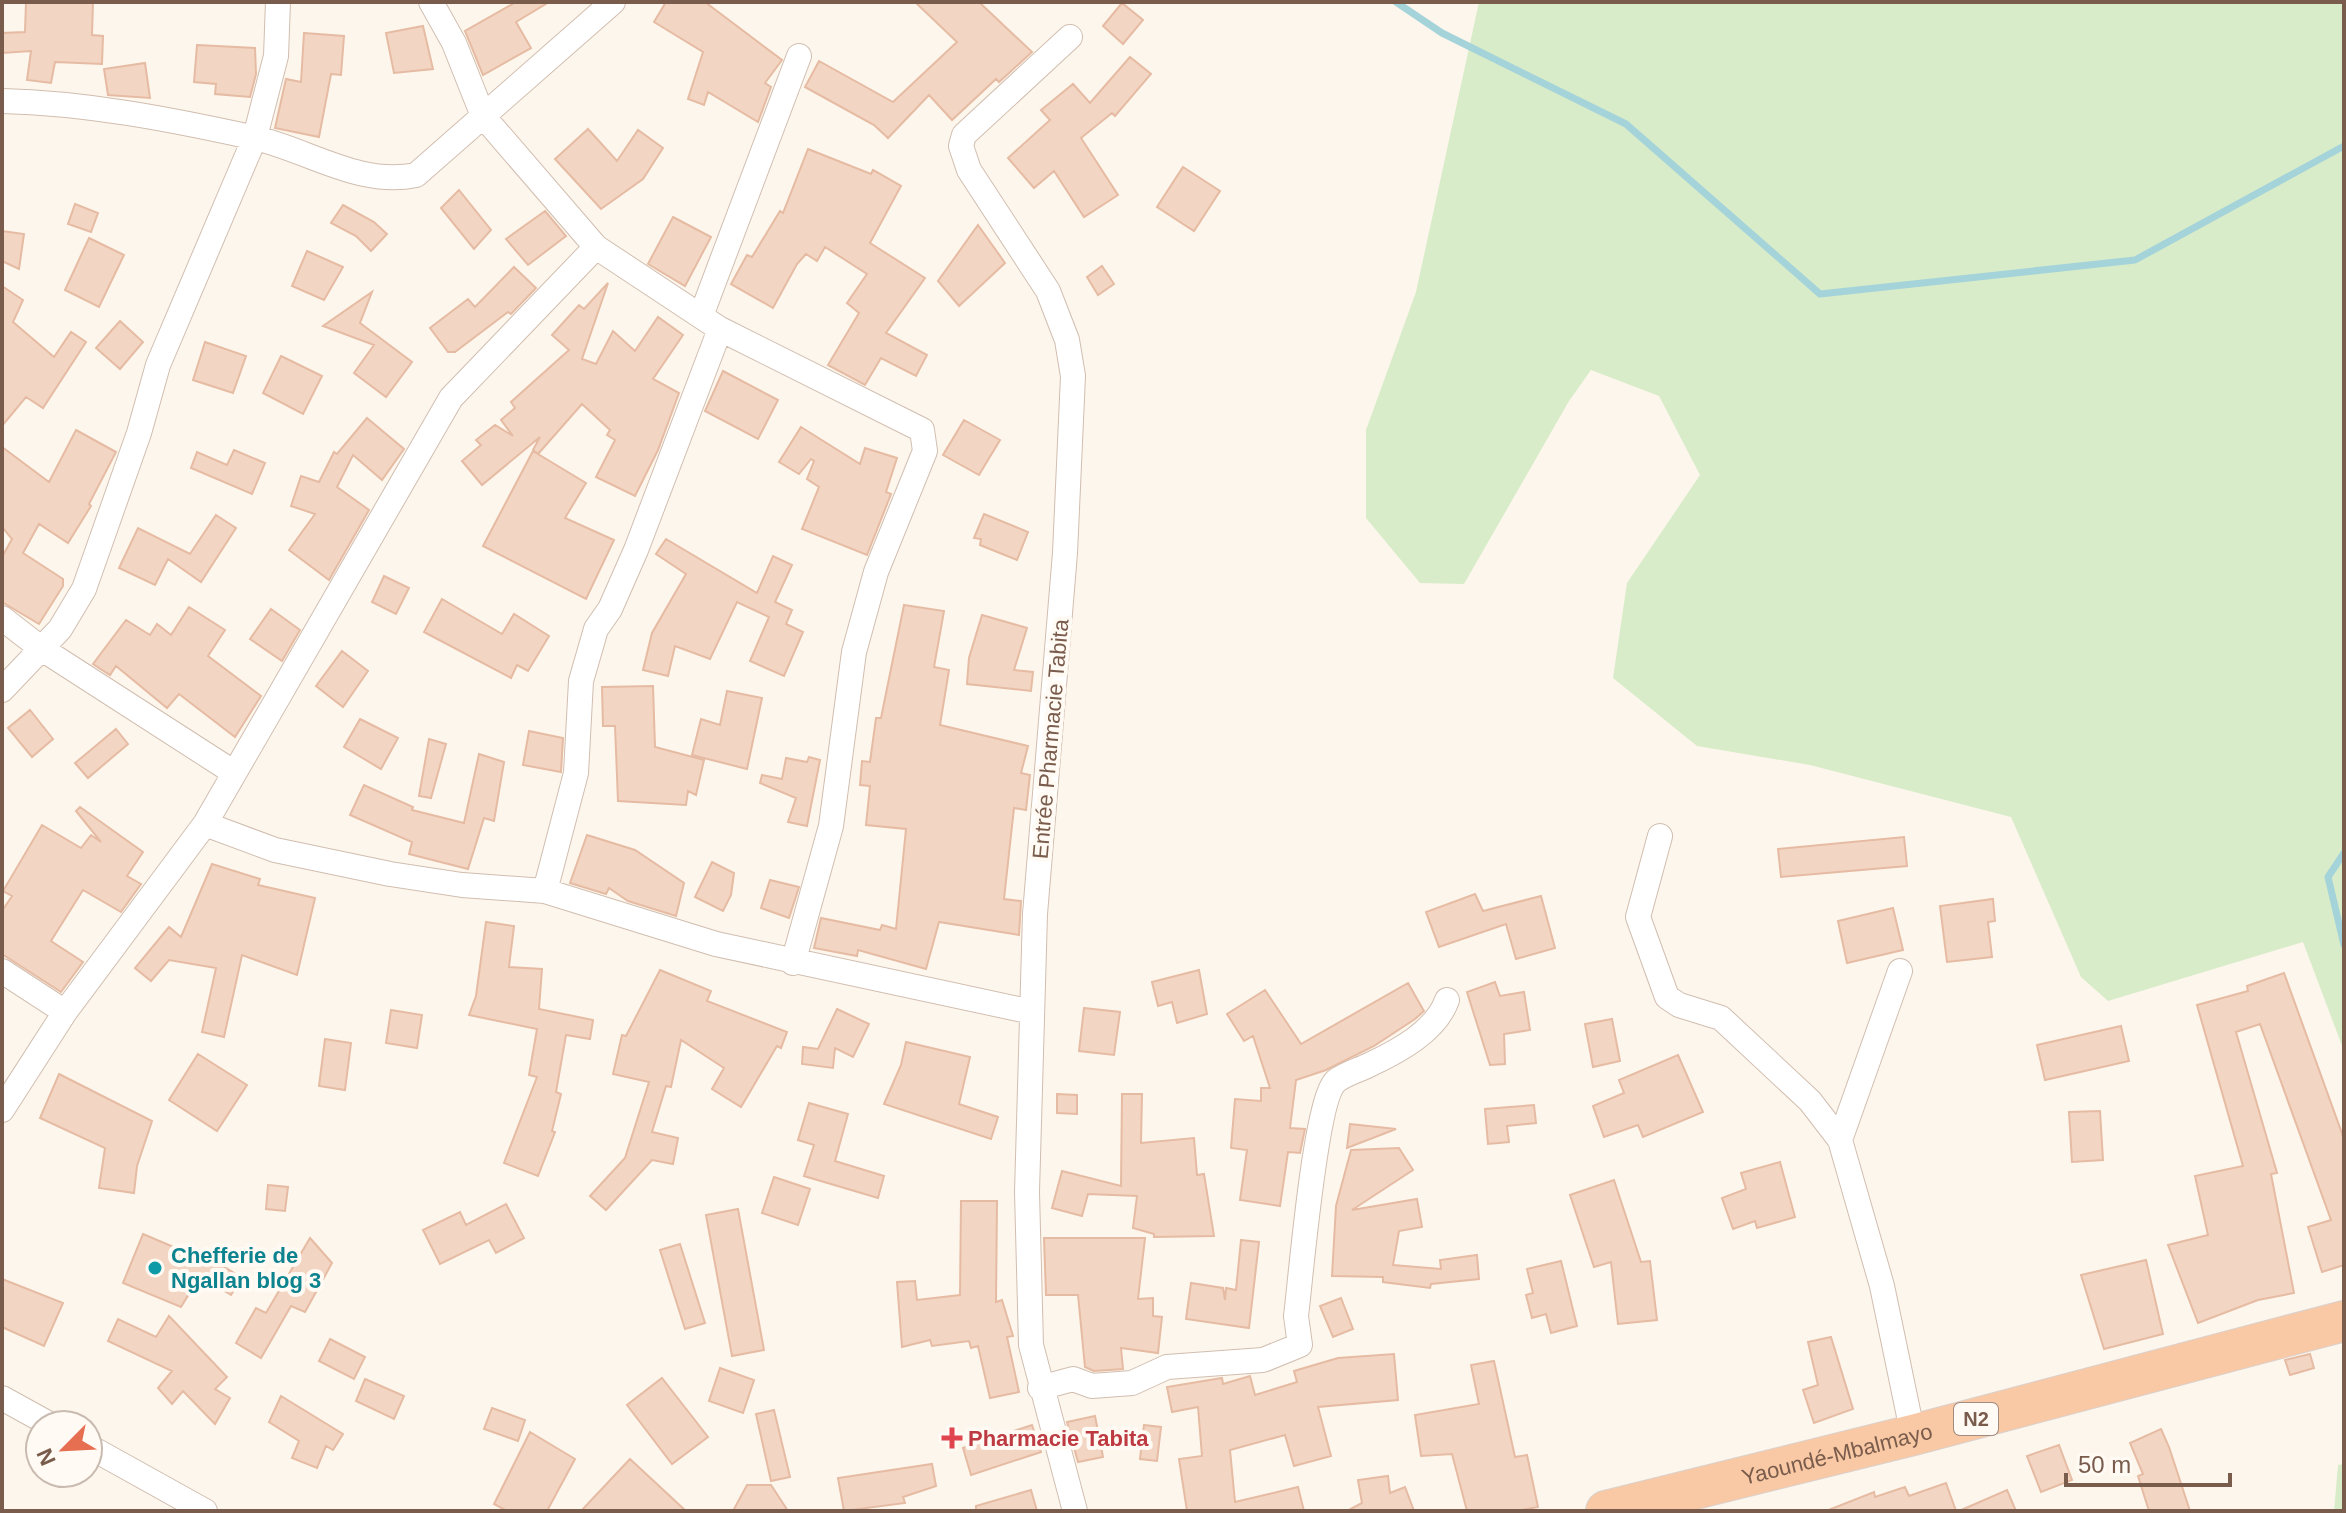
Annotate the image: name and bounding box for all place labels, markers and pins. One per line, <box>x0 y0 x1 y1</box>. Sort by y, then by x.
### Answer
place label: Chefferie de Ngallan blog 3 <box>171 1243 321 1293</box>
marker: Chefferie de Ngallan blog 3 <box>146 1259 164 1277</box>
place label: Pharmacie Tabita <box>968 1426 1149 1451</box>
marker: Pharmacie Tabita <box>943 1429 961 1447</box>

